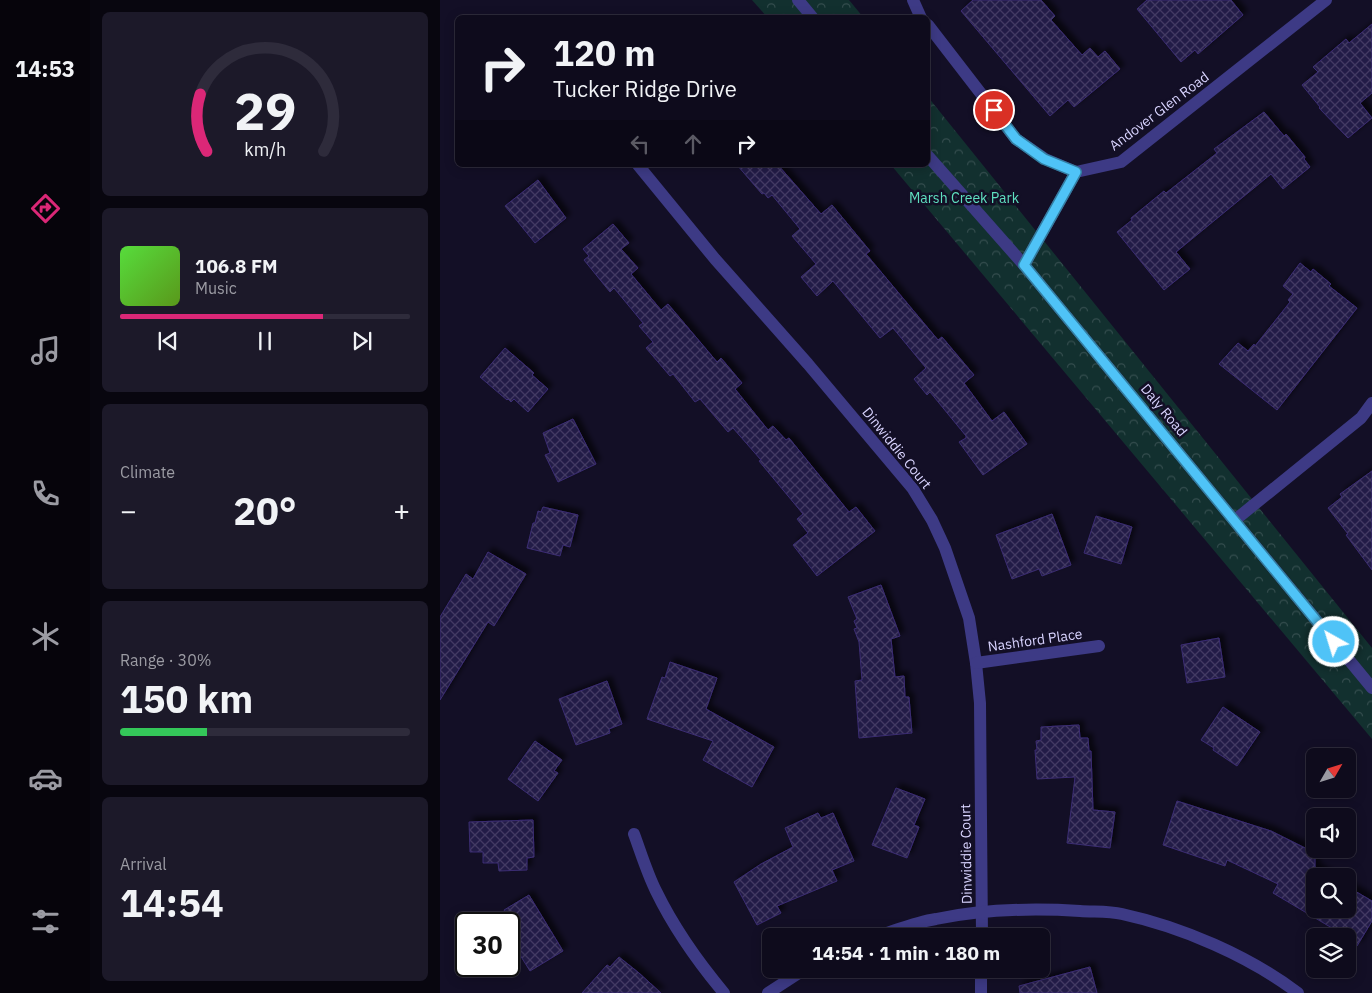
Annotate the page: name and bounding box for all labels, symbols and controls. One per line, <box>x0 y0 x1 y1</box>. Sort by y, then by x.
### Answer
text: 120 m <box>553 30 656 76</box>
icon: right <box>470 35 535 100</box>
text: 14:53 <box>15 54 75 83</box>
street label: Andover Glen Road <box>1106 68 1212 154</box>
text: Tucker Ridge Drive <box>553 74 737 103</box>
text: 29 <box>234 77 296 144</box>
pin <box>973 89 1015 131</box>
icon: arrive <box>980 96 1008 124</box>
icon: left <box>626 130 654 158</box>
icon: ahead <box>679 130 707 158</box>
icon: right <box>732 130 760 158</box>
text: km/h <box>244 138 286 161</box>
park label: Marsh Creek Park <box>909 189 1020 207</box>
icon: directions <box>28 191 63 226</box>
text: 106.8 FM <box>195 254 278 278</box>
text: Music <box>195 278 237 298</box>
icon: previous <box>154 327 182 355</box>
icon: pause <box>251 327 279 355</box>
icon: next <box>348 327 376 355</box>
icon: music <box>28 333 63 368</box>
street label: Daly Road <box>1137 380 1191 440</box>
street label: Dinwiddie Court <box>858 403 936 493</box>
text: Climate <box>120 462 175 482</box>
icon: phone <box>28 476 63 511</box>
text: 20° <box>233 486 297 535</box>
text: − <box>120 492 137 529</box>
text: + <box>393 492 410 529</box>
position arrow <box>1307 615 1359 667</box>
icon: climate <box>28 619 63 654</box>
street label: Nashford Place <box>987 624 1084 656</box>
text: Range · 30% <box>120 650 212 670</box>
text: 150 km <box>120 674 253 723</box>
north arrow <box>1306 748 1356 798</box>
map controls <box>1306 748 1356 978</box>
icon: car <box>28 761 63 796</box>
street label: Dinwiddie Court <box>956 804 976 904</box>
button: sound <box>1306 808 1356 858</box>
text: Arrival <box>120 854 167 874</box>
button: search <box>1306 868 1356 918</box>
text: 14:54 <box>120 878 224 927</box>
icon: filters <box>28 904 63 939</box>
speed limit sign: 30 <box>455 912 520 977</box>
button: layers <box>1306 928 1356 978</box>
text: 14:54 · 1 min · 180 m <box>812 941 1000 965</box>

